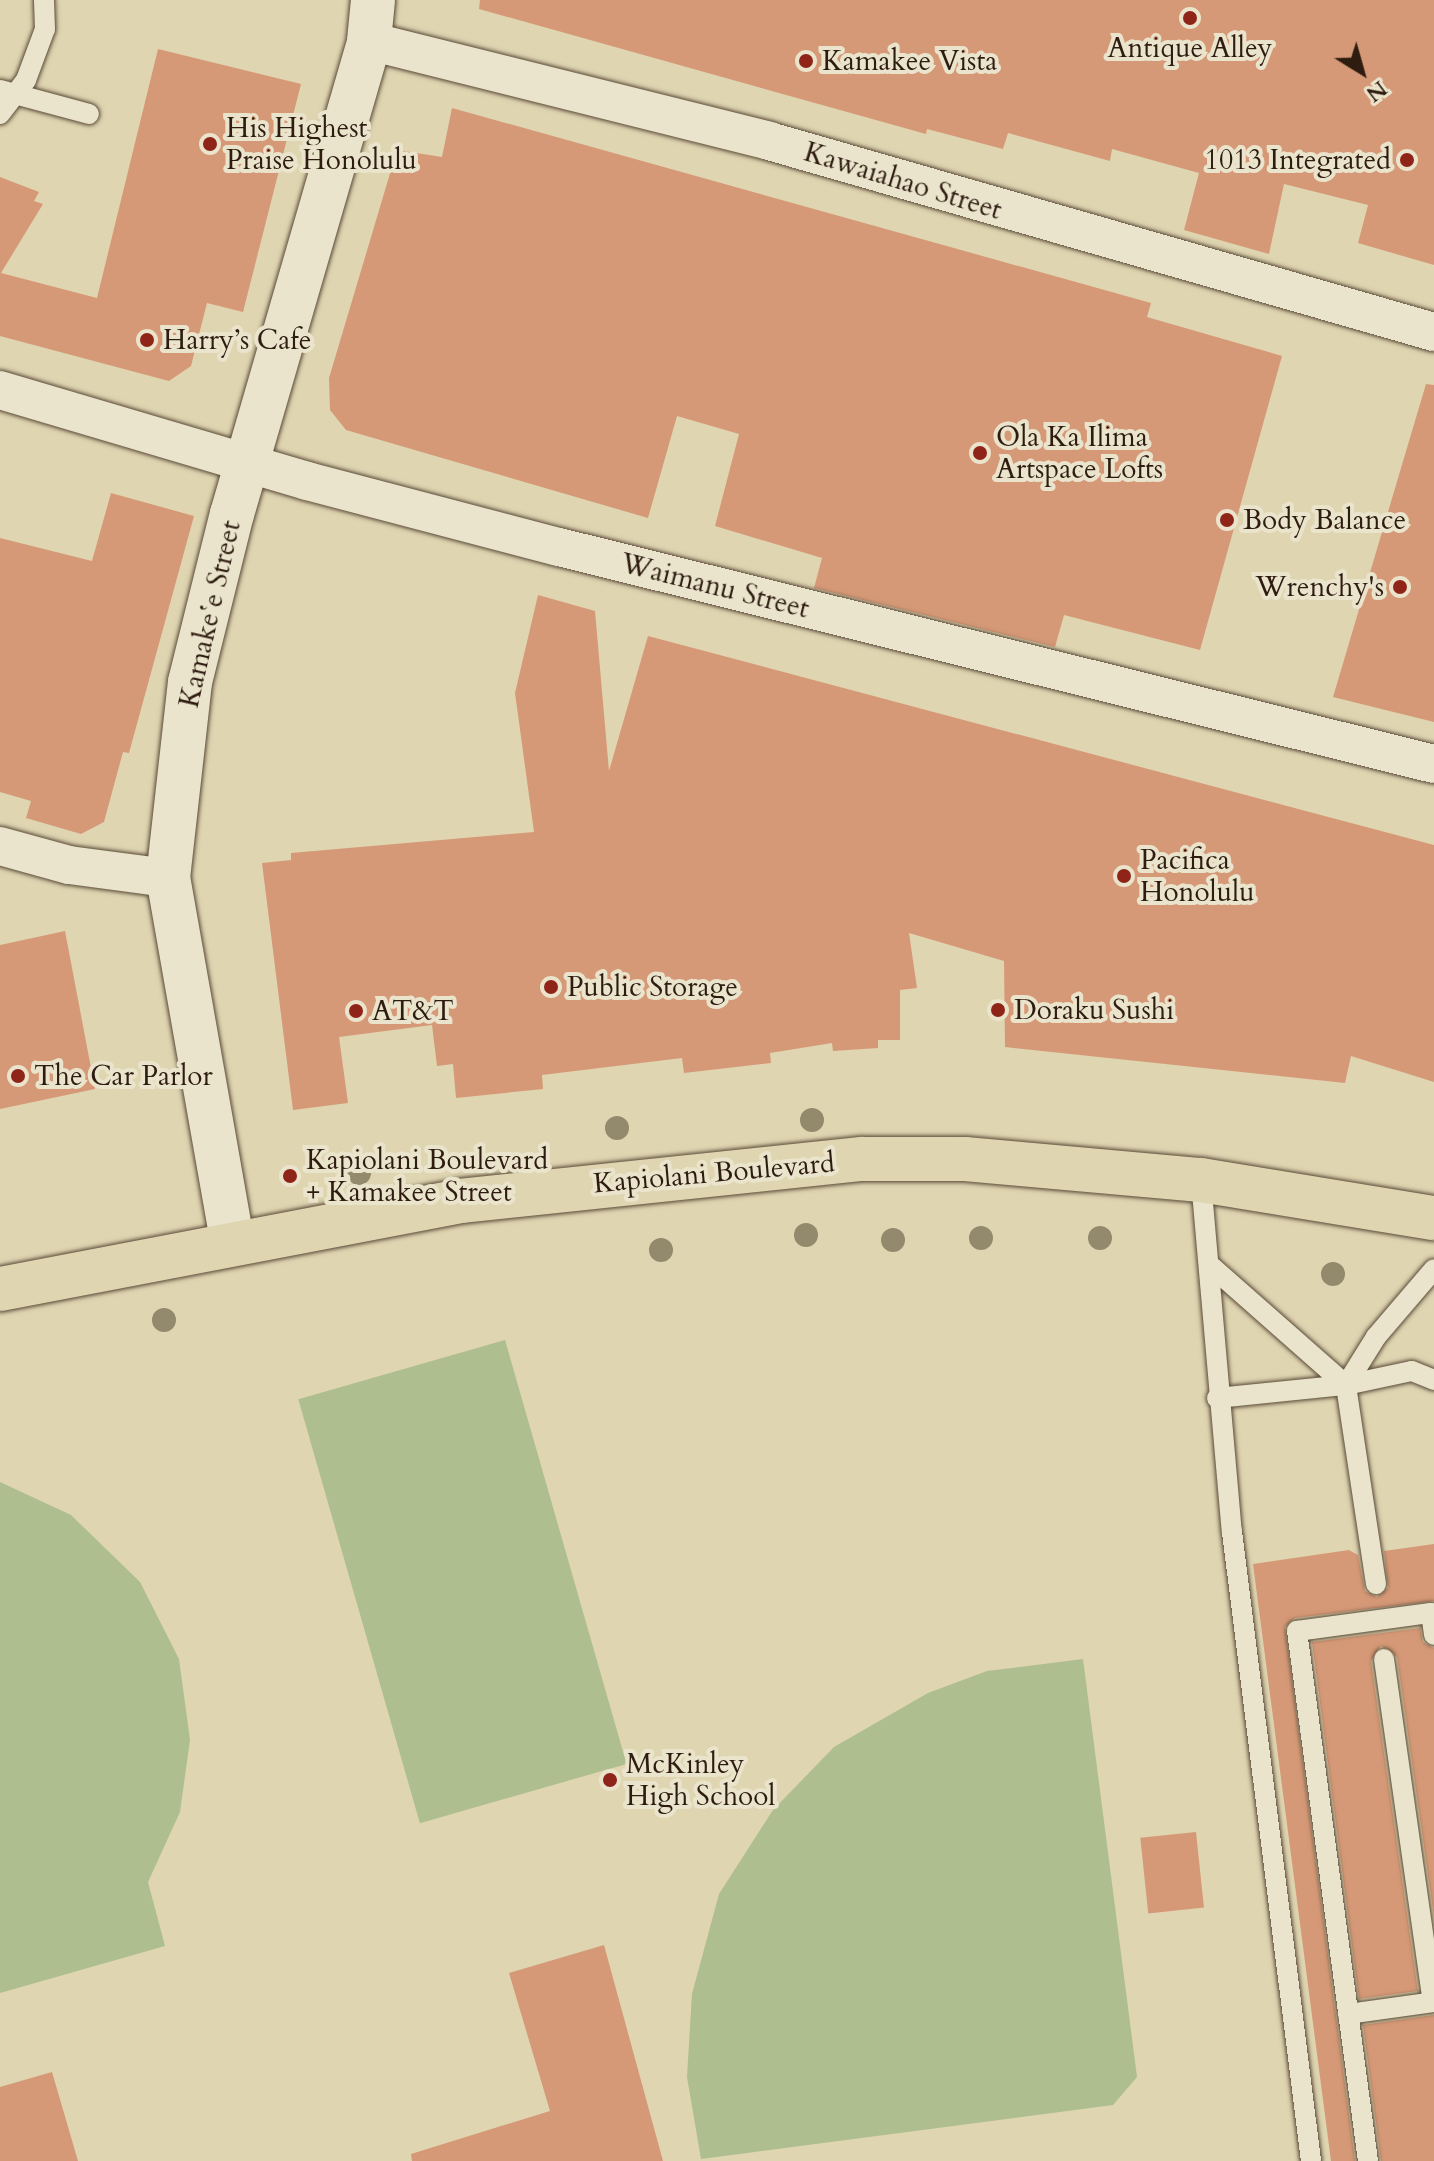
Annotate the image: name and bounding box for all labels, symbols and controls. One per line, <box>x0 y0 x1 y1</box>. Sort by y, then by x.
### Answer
marker: Antique Alley <box>1181 9 1199 27</box>
place label: Antique Alley <box>1108 31 1272 65</box>
north arrow <box>1322 32 1402 112</box>
place label: Kamakee Vista <box>822 44 997 78</box>
marker: Kamakee Vista <box>797 52 815 70</box>
text: N <box>1360 73 1393 109</box>
place label: His Highest Praise Honolulu <box>226 111 417 177</box>
marker: His Highest Praise Honolulu <box>201 135 219 153</box>
street label: Kawaiahao Street <box>800 135 1006 227</box>
place label: 1013 Integrated <box>1205 143 1391 177</box>
marker: 1013 Integrated <box>1398 151 1416 169</box>
place label: Harry’s Cafe <box>163 323 312 357</box>
marker: Harry’s Cafe <box>138 331 156 349</box>
place label: Ola Ka Ilima Artspace Lofts <box>996 420 1163 486</box>
marker: Ola Ka Ilima Artspace Lofts <box>971 444 989 462</box>
place label: Body Balance <box>1243 503 1406 537</box>
marker: Body Balance <box>1218 511 1236 529</box>
street label: Kamakeʻe Street <box>172 517 248 711</box>
street label: Waimanu Street <box>617 546 813 626</box>
place label: Wrenchy's <box>1256 570 1384 604</box>
marker: Wrenchy's <box>1391 578 1409 596</box>
place label: Pacifica Honolulu <box>1140 843 1255 909</box>
marker: Pacifica Honolulu <box>1115 867 1133 885</box>
place label: Public Storage <box>567 970 738 1004</box>
marker: Public Storage <box>542 978 560 996</box>
place label: Doraku Sushi <box>1014 993 1174 1027</box>
place label: AT&T <box>372 994 454 1028</box>
marker: Doraku Sushi <box>989 1001 1007 1019</box>
marker: AT&T <box>347 1002 365 1020</box>
place label: The Car Parlor <box>34 1059 213 1093</box>
marker: The Car Parlor <box>9 1067 27 1085</box>
place label: Kapiolani Boulevard + Kamakee Street <box>306 1143 548 1209</box>
street label: Kapiolani Boulevard <box>592 1146 836 1200</box>
marker: Kapiolani Boulevard + Kamakee Street <box>281 1167 299 1185</box>
place label: McKinley High School <box>626 1747 775 1813</box>
marker: McKinley High School <box>601 1771 619 1789</box>

